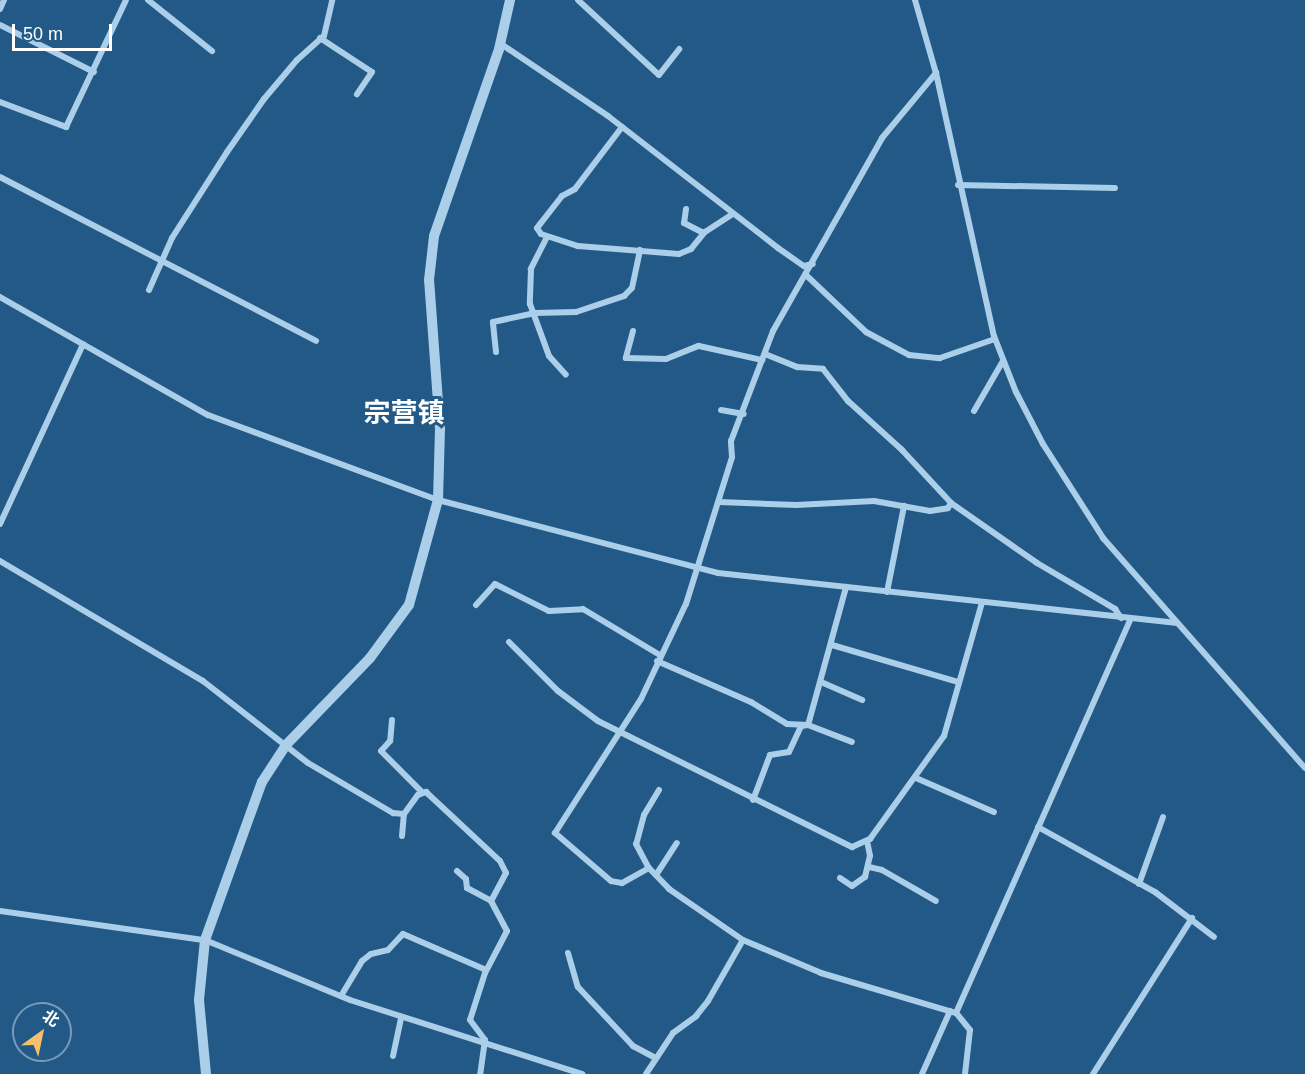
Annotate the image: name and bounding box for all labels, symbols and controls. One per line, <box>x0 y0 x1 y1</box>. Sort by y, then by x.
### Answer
scale bar <box>15 12 116 50</box>
text: 50 m <box>23 24 63 44</box>
district label: 宗营镇 <box>364 398 444 430</box>
north arrow <box>12 1002 72 1062</box>
text: 北 <box>40 1007 62 1030</box>

